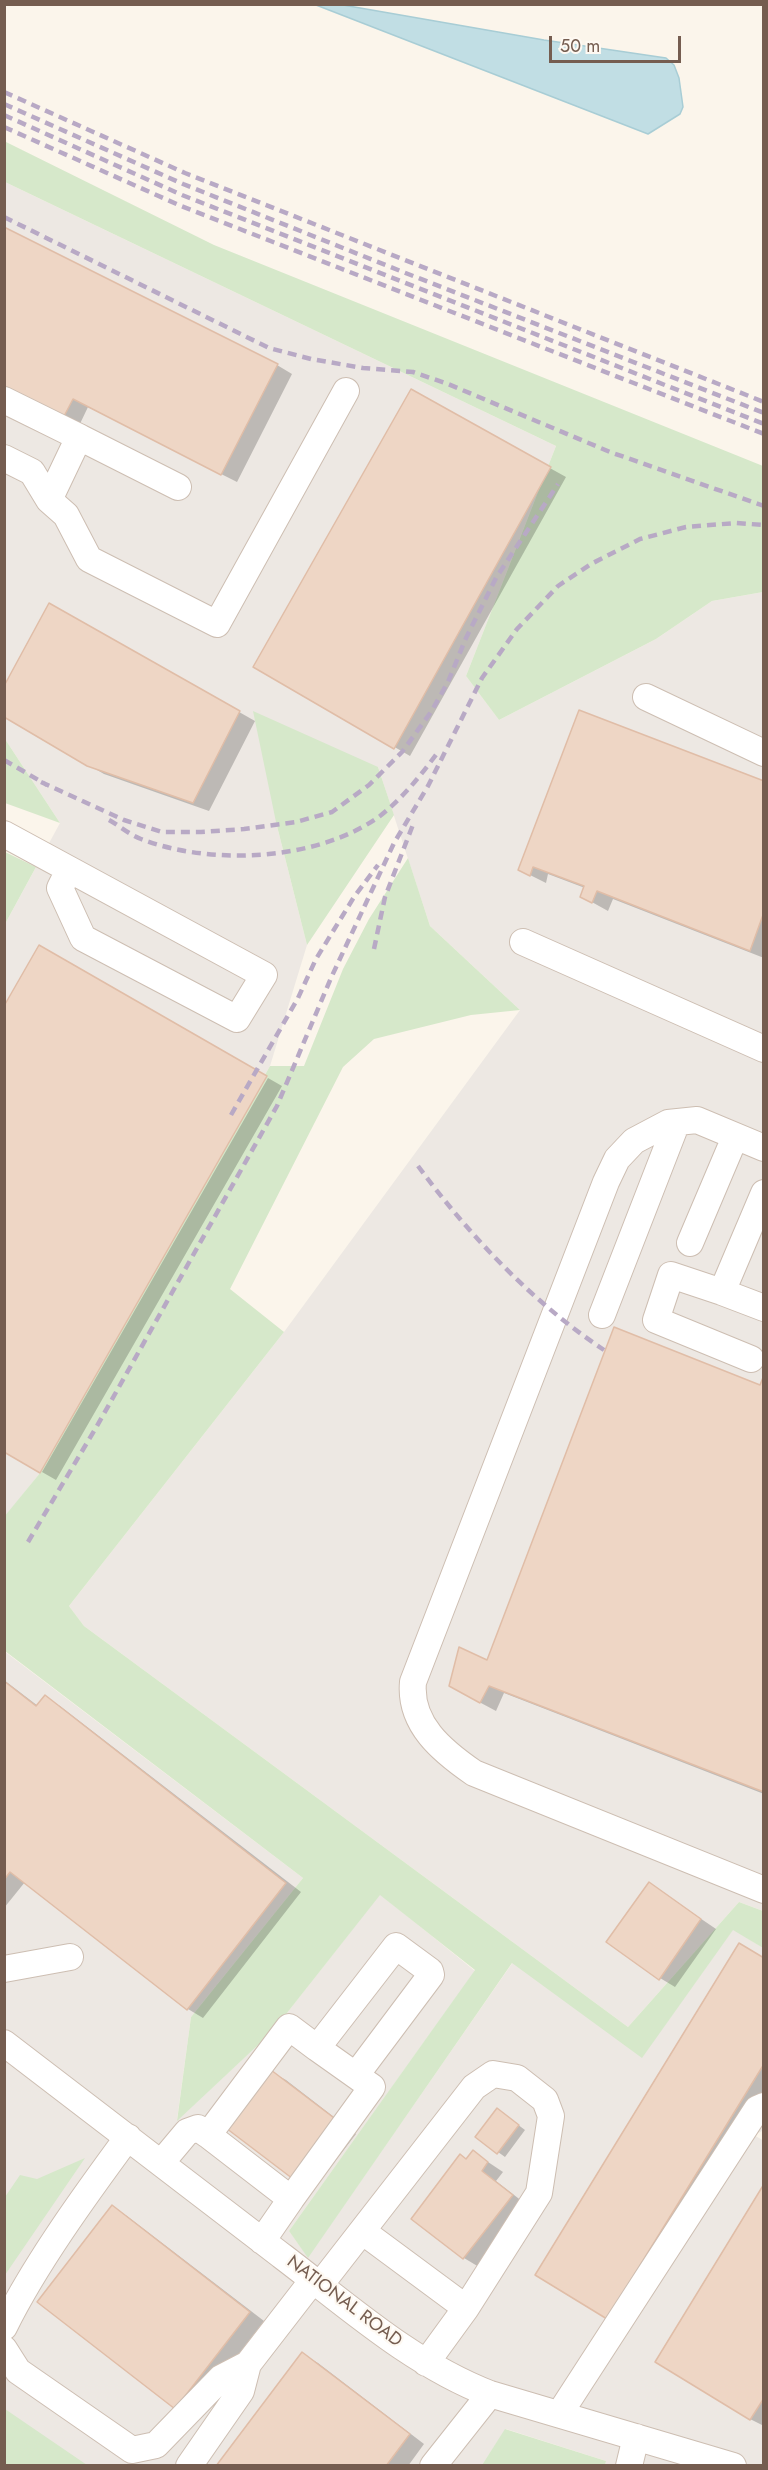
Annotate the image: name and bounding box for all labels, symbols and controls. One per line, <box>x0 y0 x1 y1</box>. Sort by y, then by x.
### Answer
scale bar <box>552 24 684 62</box>
text: 50 m <box>560 33 600 59</box>
street label: NATIONAL ROAD <box>282 2252 406 2352</box>

